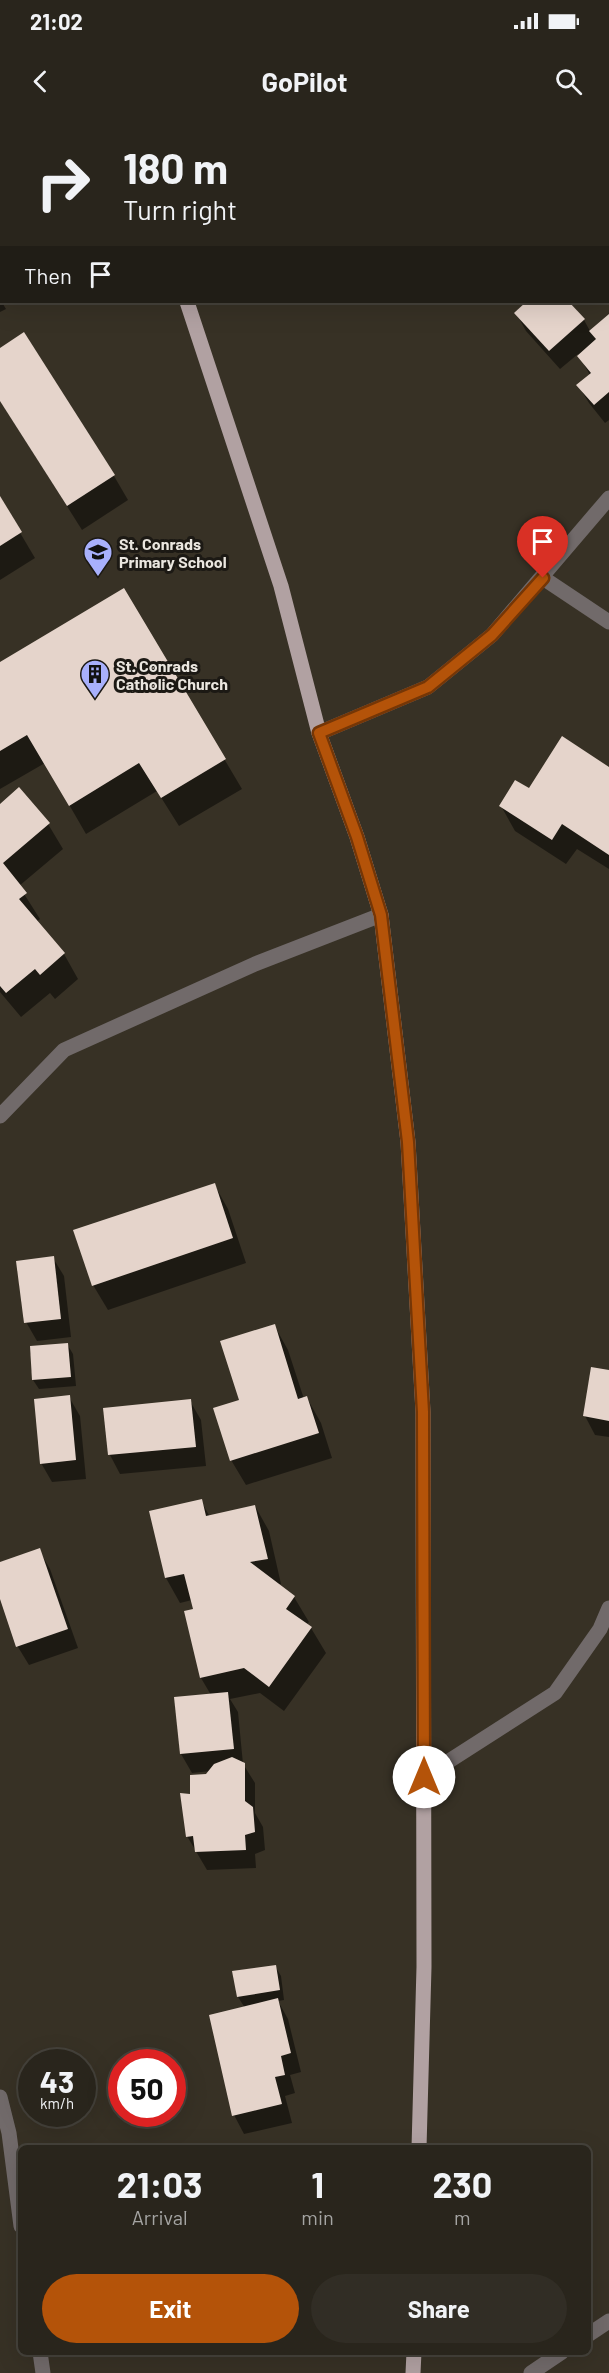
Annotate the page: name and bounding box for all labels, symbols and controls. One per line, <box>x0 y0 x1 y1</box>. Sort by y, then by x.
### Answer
text: 21:02 <box>30 8 83 34</box>
icon: back <box>24 65 57 98</box>
text: GoPilot <box>261 65 348 97</box>
icon: search <box>552 65 585 98</box>
text: 180 m <box>123 142 228 192</box>
icon: right <box>24 144 102 222</box>
text: Turn right <box>123 193 237 225</box>
icon: arrive <box>84 258 117 291</box>
text: Then <box>24 262 72 288</box>
pin <box>517 516 568 578</box>
icon: arrive <box>526 525 559 558</box>
place label: St. Conrads Primary School <box>119 534 227 571</box>
school or university icon: St. Conrads Primary School <box>82 536 114 578</box>
place label: St. Conrads Catholic Church <box>116 656 228 693</box>
building icon: St. Conrads Catholic Church <box>79 658 111 700</box>
position arrow <box>392 1745 456 1809</box>
speed limit sign: 50 <box>108 2049 186 2127</box>
text: 43 <box>40 2063 74 2099</box>
text: km/h <box>40 2094 74 2112</box>
text: 21:03 <box>117 2162 203 2205</box>
text: 1 <box>311 2162 324 2205</box>
text: 230 <box>433 2162 492 2205</box>
text: Arrival <box>132 2205 188 2229</box>
text: min <box>301 2205 334 2229</box>
text: m <box>454 2205 471 2229</box>
button: Exit <box>42 2274 299 2343</box>
button: Share <box>311 2274 567 2343</box>

